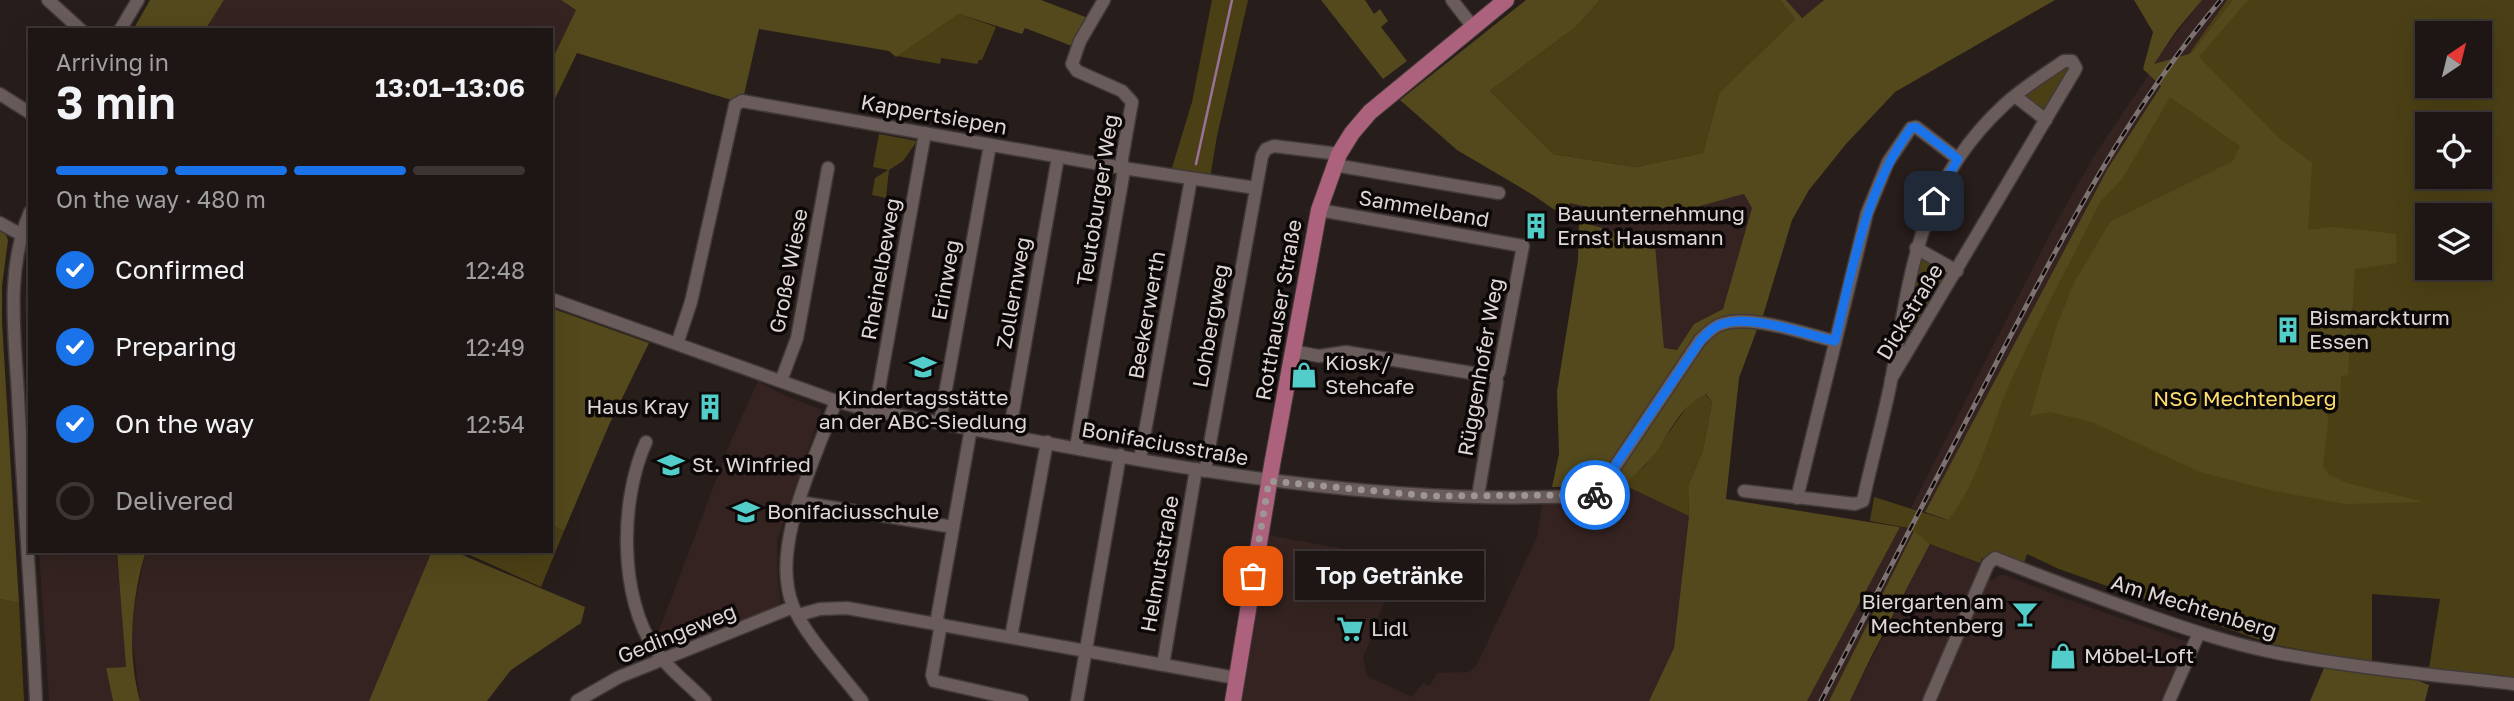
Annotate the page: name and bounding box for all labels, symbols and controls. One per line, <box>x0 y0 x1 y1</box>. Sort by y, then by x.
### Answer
north arrow <box>2415 21 2492 98</box>
map controls <box>2415 21 2492 280</box>
text: Arriving in <box>56 48 169 76</box>
text: 13:01–13:06 <box>375 72 525 103</box>
text: 3 min <box>56 74 176 129</box>
street label: Kappertsiepen <box>859 88 1009 140</box>
street label: Teutoburger Weg <box>1071 112 1123 288</box>
button: locate <box>2415 112 2492 189</box>
pin <box>1904 171 1964 231</box>
icon: home <box>1915 182 1953 220</box>
street label: Sammelband <box>1357 184 1491 232</box>
text: On the way · 480 m <box>56 185 266 213</box>
street label: Rheinelbeweg <box>855 196 905 342</box>
place label: Bauunternehmung Ernst Hausmann <box>1557 200 1745 250</box>
button: layers <box>2415 203 2492 280</box>
street label: Große Wiese <box>763 206 813 335</box>
building icon: Bauunternehmung Ernst Hausmann <box>1521 211 1551 241</box>
street label: Rotthauser Straße <box>1249 217 1307 402</box>
street label: Zollernweg <box>990 235 1036 351</box>
street label: Erinweg <box>925 238 965 322</box>
street label: Beekerwerth <box>1122 249 1170 381</box>
icon: check <box>56 251 94 289</box>
text: Confirmed <box>115 254 245 285</box>
text: 12:48 <box>466 256 525 284</box>
street label: Dickstraße <box>1870 259 1948 364</box>
street label: Lohbergweg <box>1186 262 1234 390</box>
street label: Rüggenhofer Weg <box>1452 276 1508 458</box>
place label: Bismarckturm Essen <box>2309 304 2450 354</box>
building icon: Bismarckturm Essen <box>2273 315 2303 345</box>
icon: check <box>56 328 94 366</box>
text: Preparing <box>115 331 237 362</box>
text: 12:49 <box>466 333 525 361</box>
place label: Kiosk/ Stehcafe <box>1325 349 1414 399</box>
school or university icon: Kindertagsstätte an der ABC-Siedlung <box>908 352 938 382</box>
shop icon: Kiosk/ Stehcafe <box>1289 360 1319 390</box>
place label: Kindertagsstätte an der ABC-Siedlung <box>819 384 1027 434</box>
park label: NSG Mechtenberg <box>2153 385 2337 411</box>
building icon: Haus Kray <box>695 392 725 422</box>
place label: Haus Kray <box>586 393 689 419</box>
icon: check <box>56 405 94 443</box>
text: On the way <box>115 408 254 439</box>
text: 12:54 <box>466 410 525 438</box>
street label: Bonifaciusstraße <box>1080 416 1251 470</box>
school or university icon: St. Winfried <box>656 450 686 480</box>
place label: St. Winfried <box>692 451 811 477</box>
courier <box>1560 460 1630 530</box>
icon: bike <box>1576 476 1614 514</box>
text: Delivered <box>115 485 234 516</box>
street label: Helmutstraße <box>1134 493 1184 634</box>
school or university icon: Bonifaciusschule <box>731 497 761 527</box>
place label: Bonifaciusschule <box>767 498 939 524</box>
pin <box>1223 546 1283 606</box>
callout: Top Getränke <box>1295 552 1484 600</box>
icon: bag <box>1234 557 1272 595</box>
text: Top Getränke <box>1316 561 1463 589</box>
street label: Am Mechtenberg <box>2108 568 2280 644</box>
place label: Biergarten am Mechtenberg <box>1862 588 2004 638</box>
street label: Gedingeweg <box>614 598 740 669</box>
bar icon: Biergarten am Mechtenberg <box>2010 599 2040 629</box>
supermarket icon: Lidl <box>1335 614 1365 644</box>
place label: Lidl <box>1371 615 1408 641</box>
shop icon: Möbel-Loft <box>2048 641 2078 671</box>
place label: Möbel-Loft <box>2084 642 2194 668</box>

